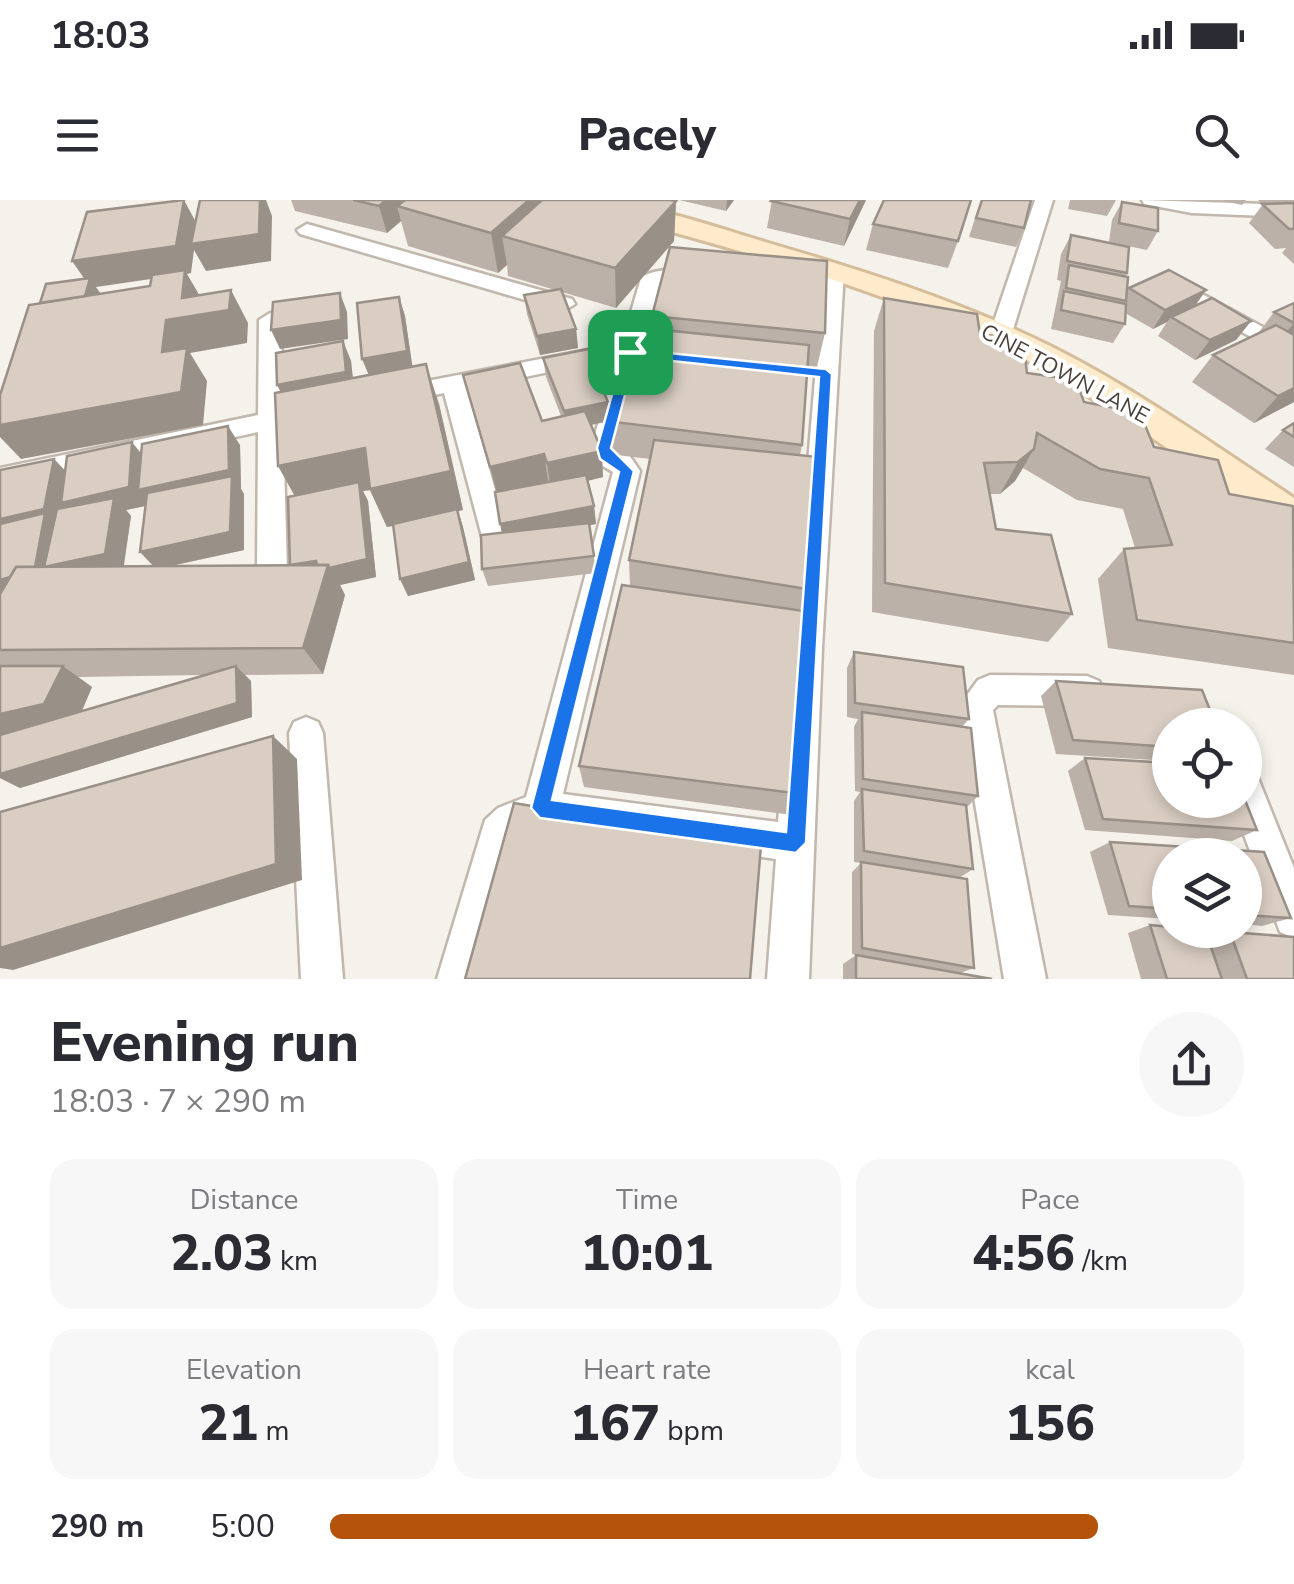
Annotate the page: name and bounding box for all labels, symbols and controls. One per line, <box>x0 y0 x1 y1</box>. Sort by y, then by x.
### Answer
text: 18:03 <box>50 10 151 61</box>
text: Pacely <box>578 105 716 166</box>
icon: menu <box>50 108 105 163</box>
icon: search <box>1189 108 1244 163</box>
pin <box>588 310 673 395</box>
street label: CINE TOWN LANE <box>975 317 1155 431</box>
icon: arrive <box>603 325 658 380</box>
map controls <box>1152 708 1262 948</box>
button: locate <box>1152 708 1262 818</box>
button: layers <box>1152 838 1262 948</box>
text: Evening run <box>50 1005 359 1080</box>
button: share <box>1139 1012 1244 1117</box>
text: 18:03 · 7 × 290 m <box>50 1080 306 1123</box>
text: Distance <box>190 1181 298 1219</box>
text: Time <box>616 1181 678 1219</box>
text: Pace <box>1020 1181 1080 1219</box>
text: 2.03 <box>170 1219 273 1288</box>
text: 10:01 <box>581 1219 714 1288</box>
text: 4:56 <box>972 1219 1075 1288</box>
text: km <box>273 1242 318 1280</box>
text: /km <box>1075 1242 1128 1280</box>
text: Elevation <box>186 1351 302 1389</box>
text: Heart rate <box>583 1351 711 1389</box>
text: kcal <box>1025 1351 1075 1389</box>
text: 21 <box>198 1389 258 1458</box>
text: 167 <box>570 1389 660 1458</box>
text: 156 <box>1005 1389 1095 1458</box>
text: m <box>258 1412 290 1450</box>
text: bpm <box>660 1412 724 1450</box>
text: 290 m <box>50 1505 144 1548</box>
text: 5:00 <box>210 1505 275 1548</box>

